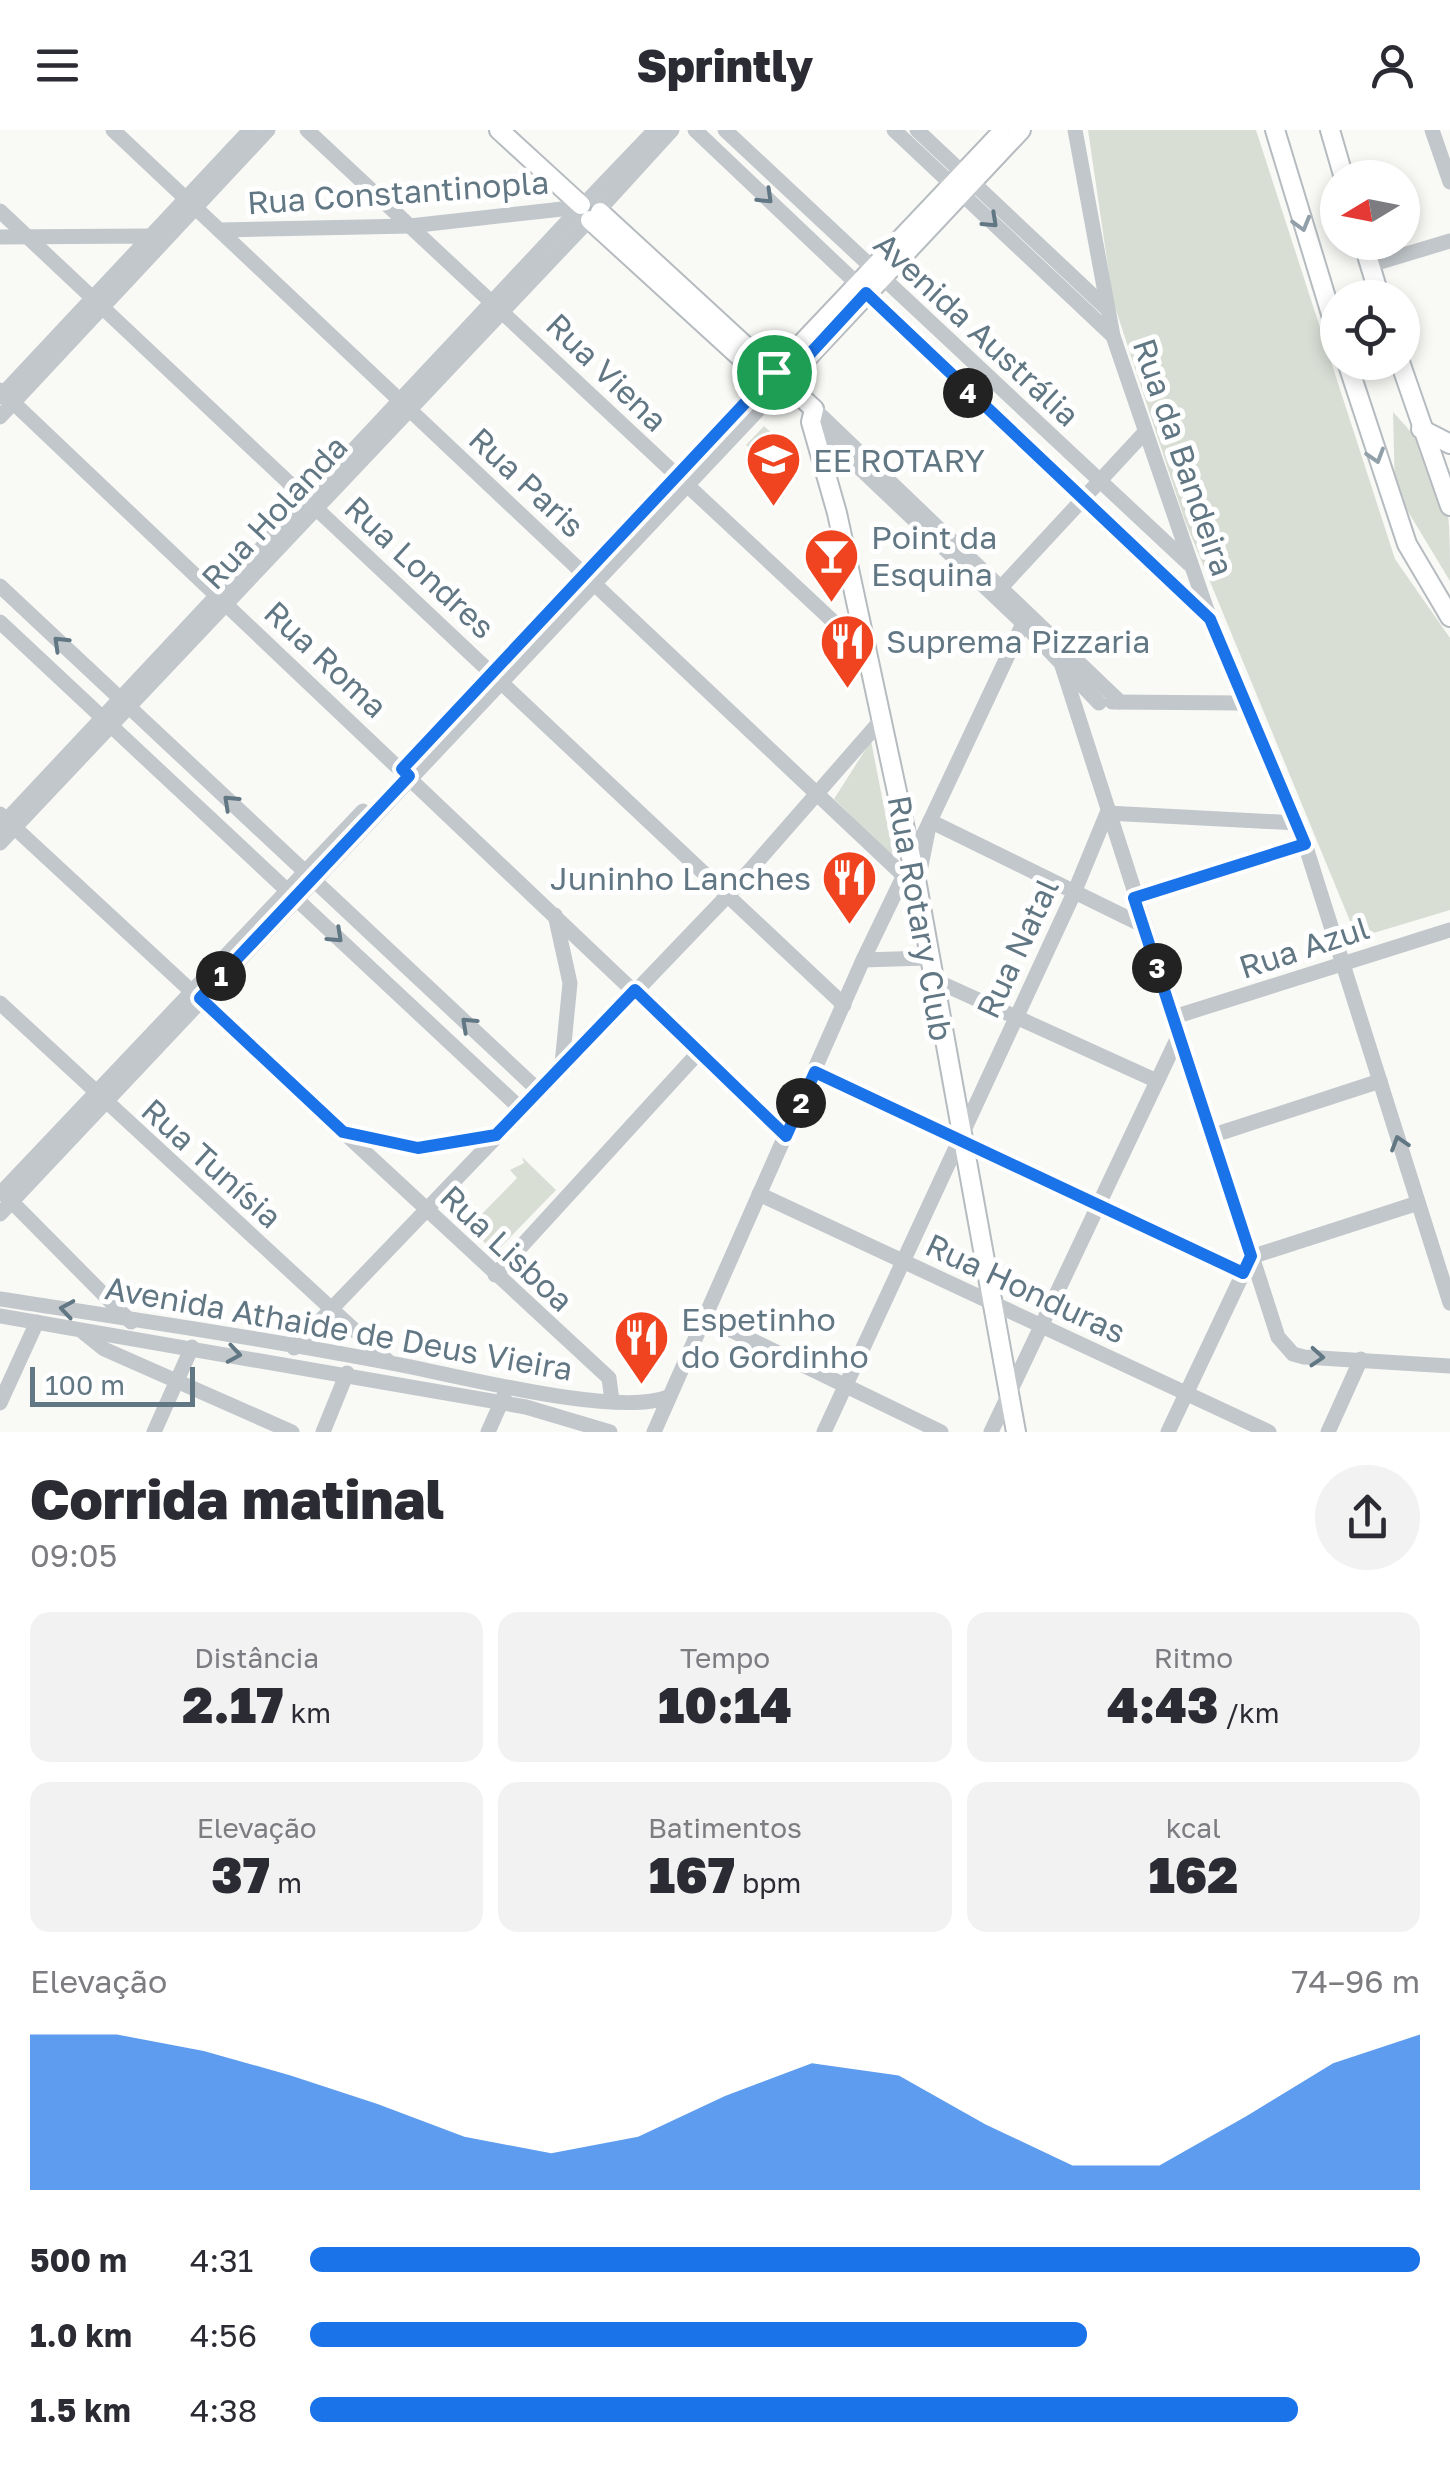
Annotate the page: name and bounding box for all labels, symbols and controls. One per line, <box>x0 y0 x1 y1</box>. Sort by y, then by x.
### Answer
icon: menu <box>30 38 85 93</box>
text: Sprintly <box>637 38 813 92</box>
icon: person <box>1365 38 1420 93</box>
north arrow <box>1320 160 1420 260</box>
map controls <box>1320 160 1420 380</box>
street label: Rua Constantinopla <box>246 162 550 222</box>
one-way arrow <box>754 185 773 203</box>
one-way arrow <box>979 209 997 227</box>
one-way arrow <box>1291 214 1312 232</box>
street label: Avenida Austrália <box>867 224 1087 434</box>
button: locate <box>1320 280 1420 380</box>
street label: Rua Viena <box>539 305 675 439</box>
pin <box>732 330 817 415</box>
street label: Rua da Bandeira <box>1126 333 1242 581</box>
icon: arrive <box>747 345 802 400</box>
pin: 4 <box>943 368 993 418</box>
text: 4 <box>959 376 977 409</box>
street label: Rua Paris <box>462 419 592 545</box>
street label: Rua Holanda <box>193 427 355 597</box>
school or university icon: EE ROTARY <box>744 430 804 509</box>
place label: EE ROTARY <box>813 441 985 479</box>
one-way arrow <box>1364 446 1385 463</box>
street label: Rua Londres <box>337 488 503 646</box>
place label: Point da Esquina <box>871 518 997 593</box>
bar icon: Point da Esquina <box>802 525 862 604</box>
street label: Rua Roma <box>257 593 395 725</box>
restaurant icon: Suprema Pizzaria <box>817 611 877 690</box>
place label: Suprema Pizzaria <box>886 622 1150 660</box>
one-way arrow <box>53 637 72 655</box>
street label: Rua Rotary Club <box>881 792 961 1044</box>
one-way arrow <box>224 796 242 814</box>
restaurant icon: Juninho Lanches <box>820 848 880 927</box>
place label: Juninho Lanches <box>550 859 811 897</box>
street label: Rua Natal <box>968 872 1066 1024</box>
street label: Rua Azul <box>1234 908 1374 986</box>
one-way arrow <box>325 924 343 942</box>
pin: 3 <box>1132 943 1182 993</box>
pin: 1 <box>196 951 246 1001</box>
text: 3 <box>1148 951 1166 984</box>
text: 1 <box>214 959 228 992</box>
one-way arrow <box>461 1018 479 1036</box>
pin: 2 <box>776 1078 826 1128</box>
text: 2 <box>792 1086 810 1119</box>
street label: Rua Tunísia <box>134 1090 290 1236</box>
one-way arrow <box>1390 1136 1411 1153</box>
street label: Rua Lisboa <box>433 1177 581 1319</box>
street label: Rua Honduras <box>920 1225 1132 1351</box>
street label: Avenida Athaide de Deus Vieira <box>102 1268 576 1388</box>
one-way arrow <box>59 1300 75 1321</box>
place label: Espetinho do Gordinho <box>681 1300 869 1375</box>
restaurant icon: Espetinho do Gordinho <box>612 1307 672 1386</box>
one-way arrow <box>226 1343 243 1364</box>
one-way arrow <box>1310 1346 1326 1367</box>
scale bar <box>30 1362 195 1406</box>
text: 100 m <box>45 1368 125 1401</box>
text: Corrida matinal <box>30 1465 444 1531</box>
button: share <box>1315 1465 1420 1570</box>
text: 09:05 <box>30 1536 117 1574</box>
text: Distância <box>194 1641 319 1674</box>
text: Tempo <box>680 1641 770 1674</box>
text: Ritmo <box>1154 1641 1233 1674</box>
text: 2.17 <box>182 1674 283 1734</box>
text: 10:14 <box>658 1674 792 1734</box>
text: 4:43 <box>1107 1674 1219 1734</box>
text: km <box>283 1696 331 1729</box>
text: /km <box>1219 1696 1280 1729</box>
text: Elevação <box>197 1811 317 1844</box>
text: Batimentos <box>648 1811 802 1844</box>
text: kcal <box>1166 1811 1221 1844</box>
text: 37 <box>211 1844 270 1904</box>
text: 167 <box>649 1844 735 1904</box>
text: 162 <box>1148 1844 1238 1904</box>
text: m <box>270 1866 302 1899</box>
text: bpm <box>735 1866 801 1899</box>
text: Elevação <box>30 1962 167 2000</box>
text: 74–96 m <box>1292 1962 1420 2000</box>
text: 500 m <box>30 2241 127 2279</box>
text: 4:31 <box>190 2241 253 2279</box>
text: 1.0 km <box>30 2316 132 2354</box>
text: 4:56 <box>190 2316 257 2354</box>
text: 1.5 km <box>30 2391 131 2429</box>
text: 4:38 <box>190 2391 257 2429</box>

